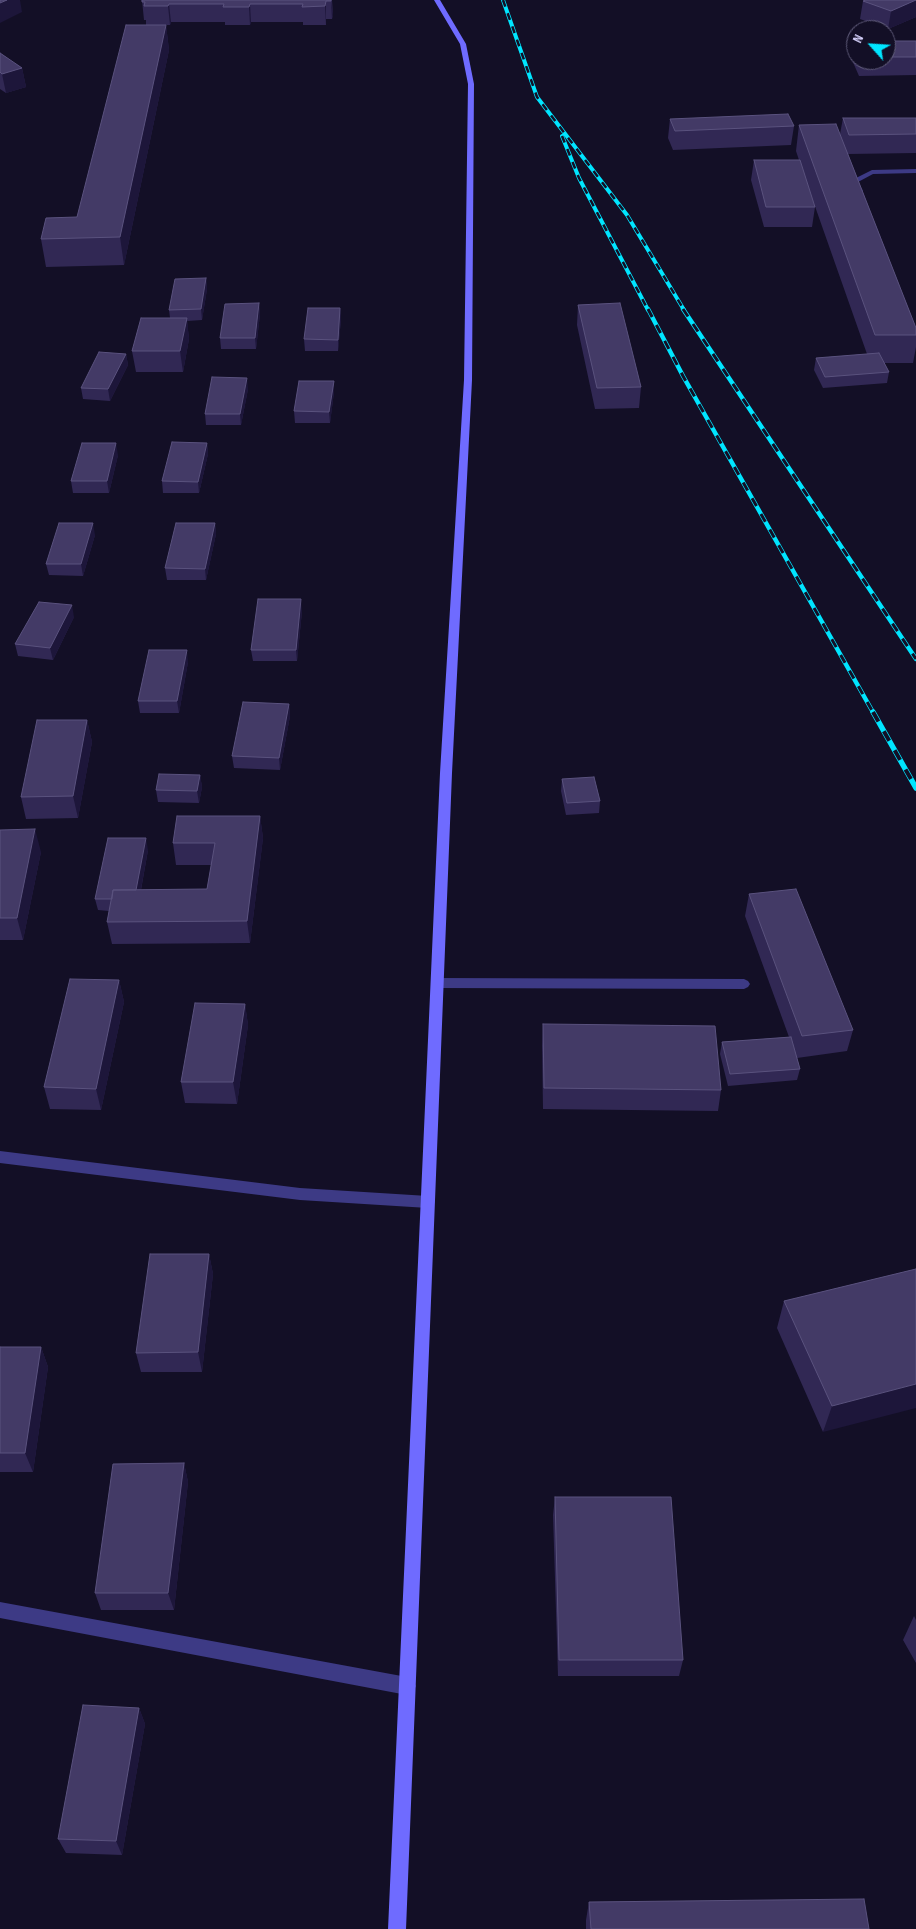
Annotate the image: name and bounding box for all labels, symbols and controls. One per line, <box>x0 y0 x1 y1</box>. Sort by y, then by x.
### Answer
north arrow <box>846 20 896 70</box>
text: N <box>849 32 867 46</box>

